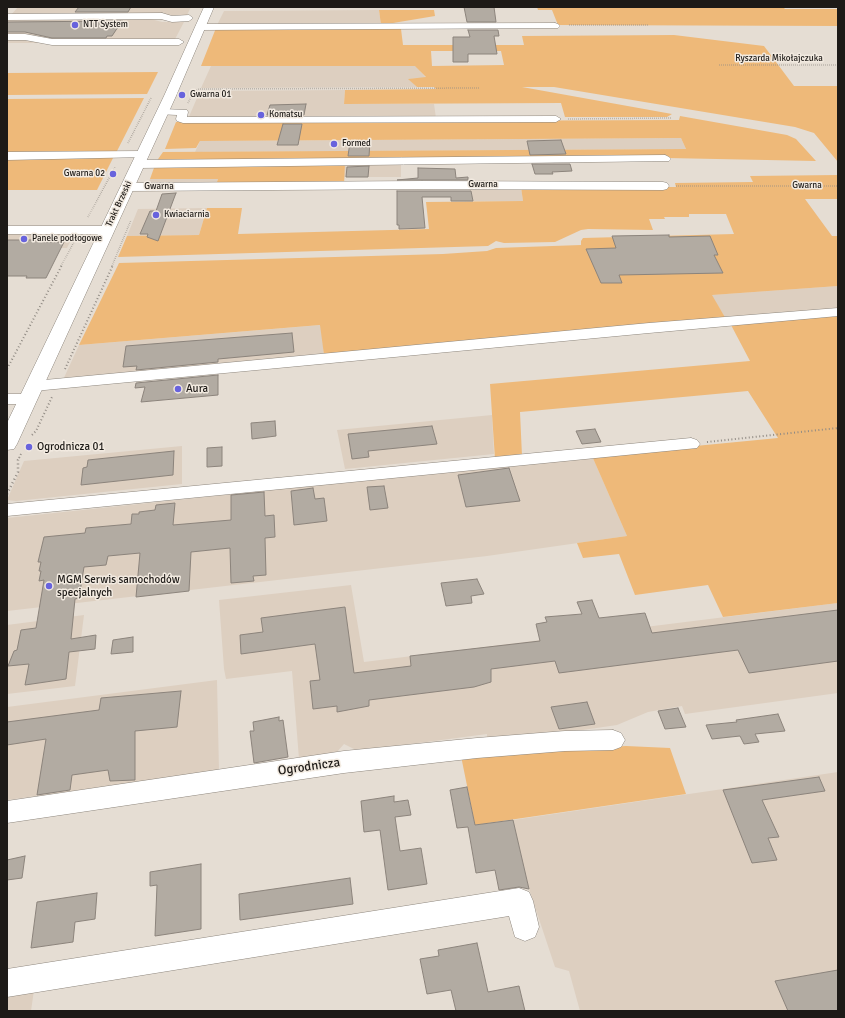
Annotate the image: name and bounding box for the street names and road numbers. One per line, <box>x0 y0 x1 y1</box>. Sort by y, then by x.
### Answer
street label: Ryszarda Mikołajczuka <box>735 54 823 64</box>
street label: Trakt Brzeski <box>104 179 134 229</box>
street label: Gwarna <box>468 180 498 190</box>
street label: Gwarna <box>792 181 822 191</box>
street label: Gwarna <box>144 182 174 192</box>
street label: Ogrodnicza <box>277 755 341 779</box>

